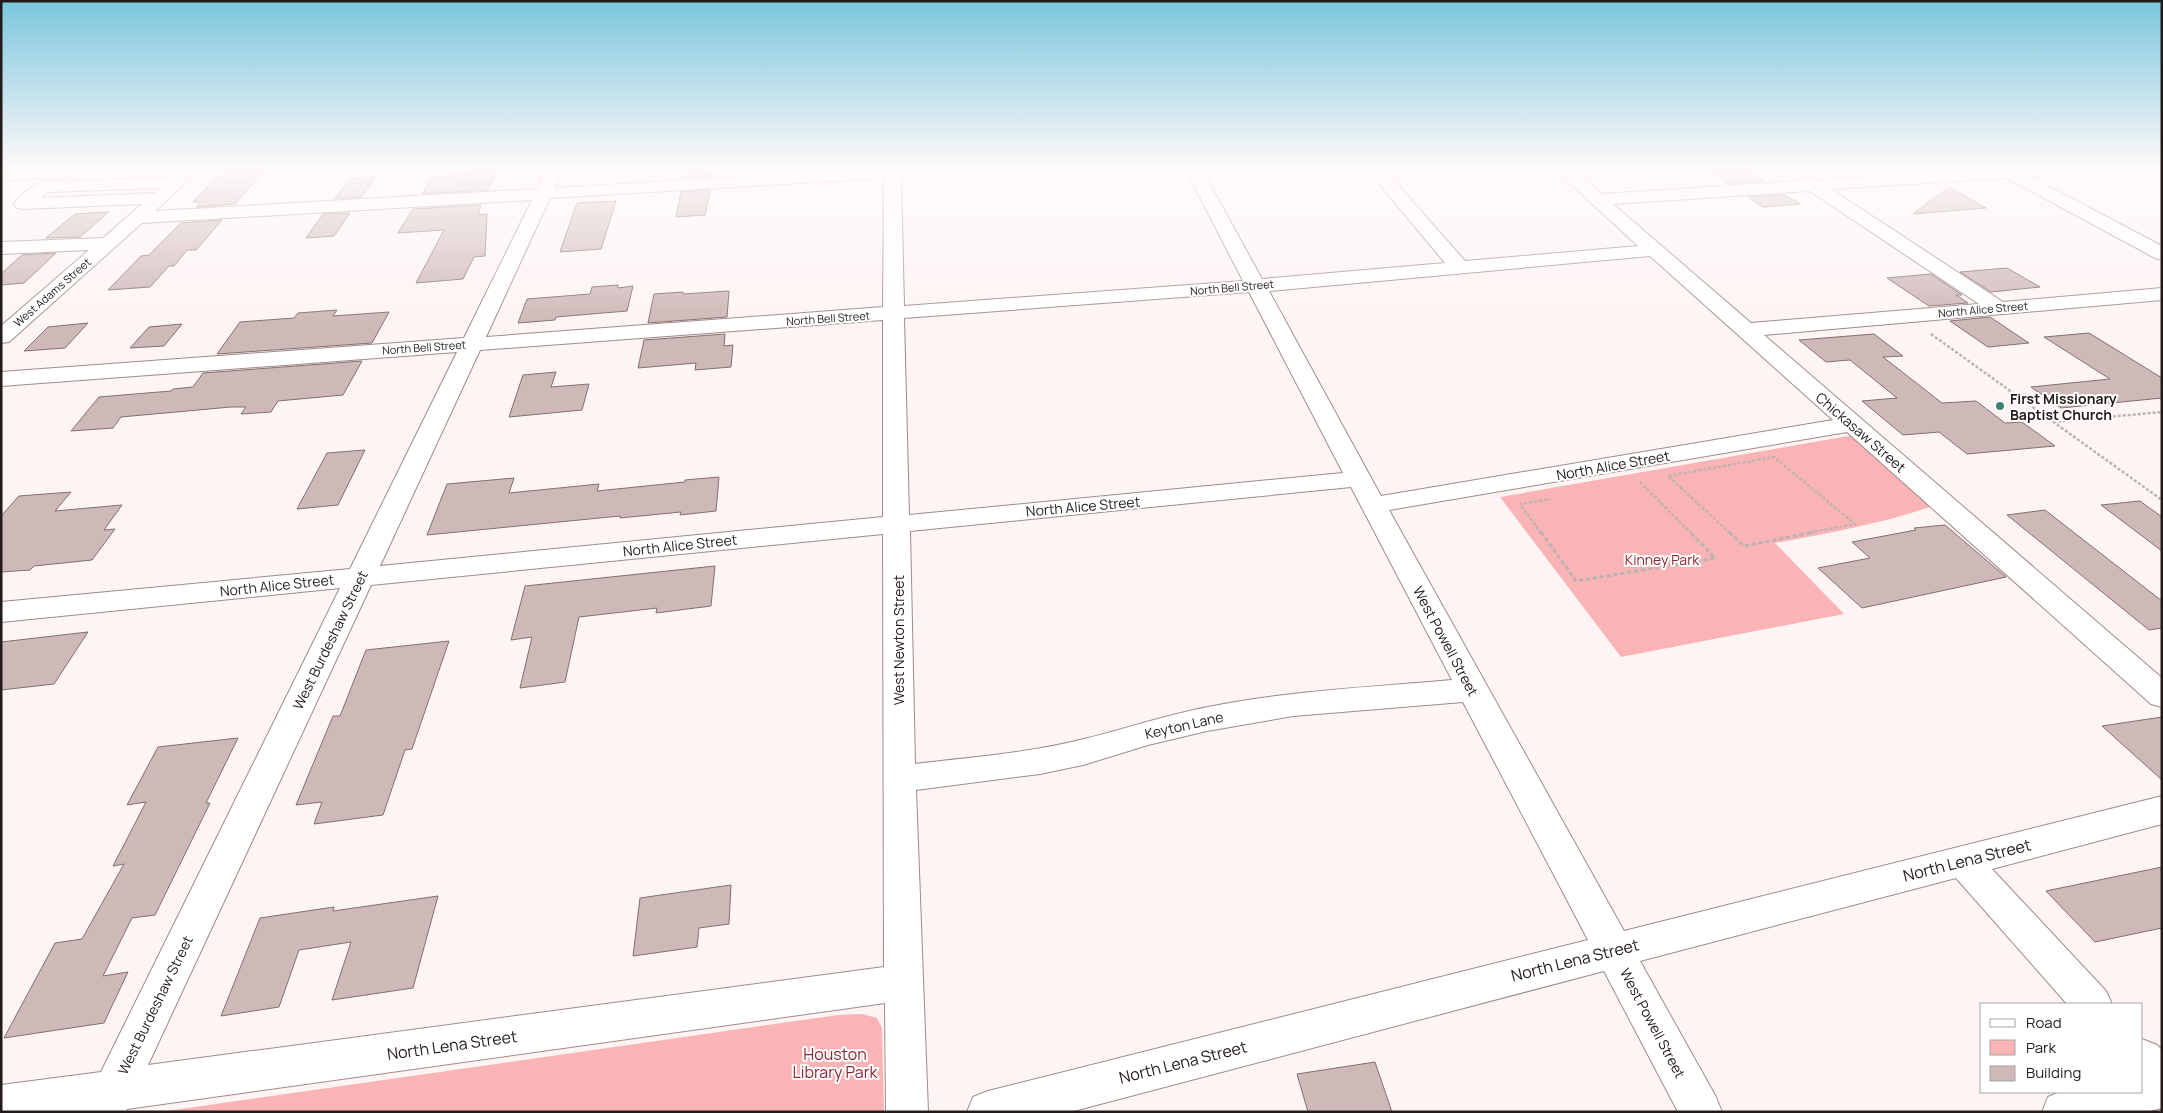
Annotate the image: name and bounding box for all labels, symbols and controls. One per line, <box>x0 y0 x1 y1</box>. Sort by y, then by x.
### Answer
street label: West Adams Street <box>10 254 94 330</box>
street label: North Bell Street <box>1190 276 1274 298</box>
street label: North Alice Street <box>1937 298 2029 320</box>
street label: North Bell Street <box>786 308 870 328</box>
street label: North Bell Street <box>382 337 466 357</box>
street label: Chickasaw Street <box>1812 388 1910 477</box>
place label: First Missionary Baptist Church <box>2010 389 2117 424</box>
marker: First Missionary Baptist Church <box>1994 400 2006 412</box>
street label: North Alice Street <box>1555 446 1672 484</box>
street label: North Alice Street <box>1025 492 1141 520</box>
street label: North Alice Street <box>622 530 738 560</box>
park label: Kinney Park <box>1625 550 1700 569</box>
street label: West Burdeshaw Street <box>288 567 372 713</box>
street label: North Alice Street <box>219 570 335 600</box>
street label: West Newton Street <box>889 574 908 705</box>
street label: West Powell Street <box>1409 583 1483 700</box>
street label: Keyton Lane <box>1143 707 1225 743</box>
street label: North Lena Street <box>1901 833 2033 887</box>
street label: West Burdeshaw Street <box>113 932 197 1078</box>
street label: North Lena Street <box>1509 933 1641 987</box>
street label: West Powell Street <box>1616 965 1690 1082</box>
legend <box>1980 1003 2143 1093</box>
text: Road <box>2026 1012 2062 1033</box>
street label: North Lena Street <box>386 1025 518 1065</box>
street label: North Lena Street <box>1117 1035 1249 1089</box>
text: Park <box>2026 1037 2056 1058</box>
park label: Houston Library Park <box>793 1043 879 1083</box>
text: Building <box>2026 1062 2081 1083</box>

